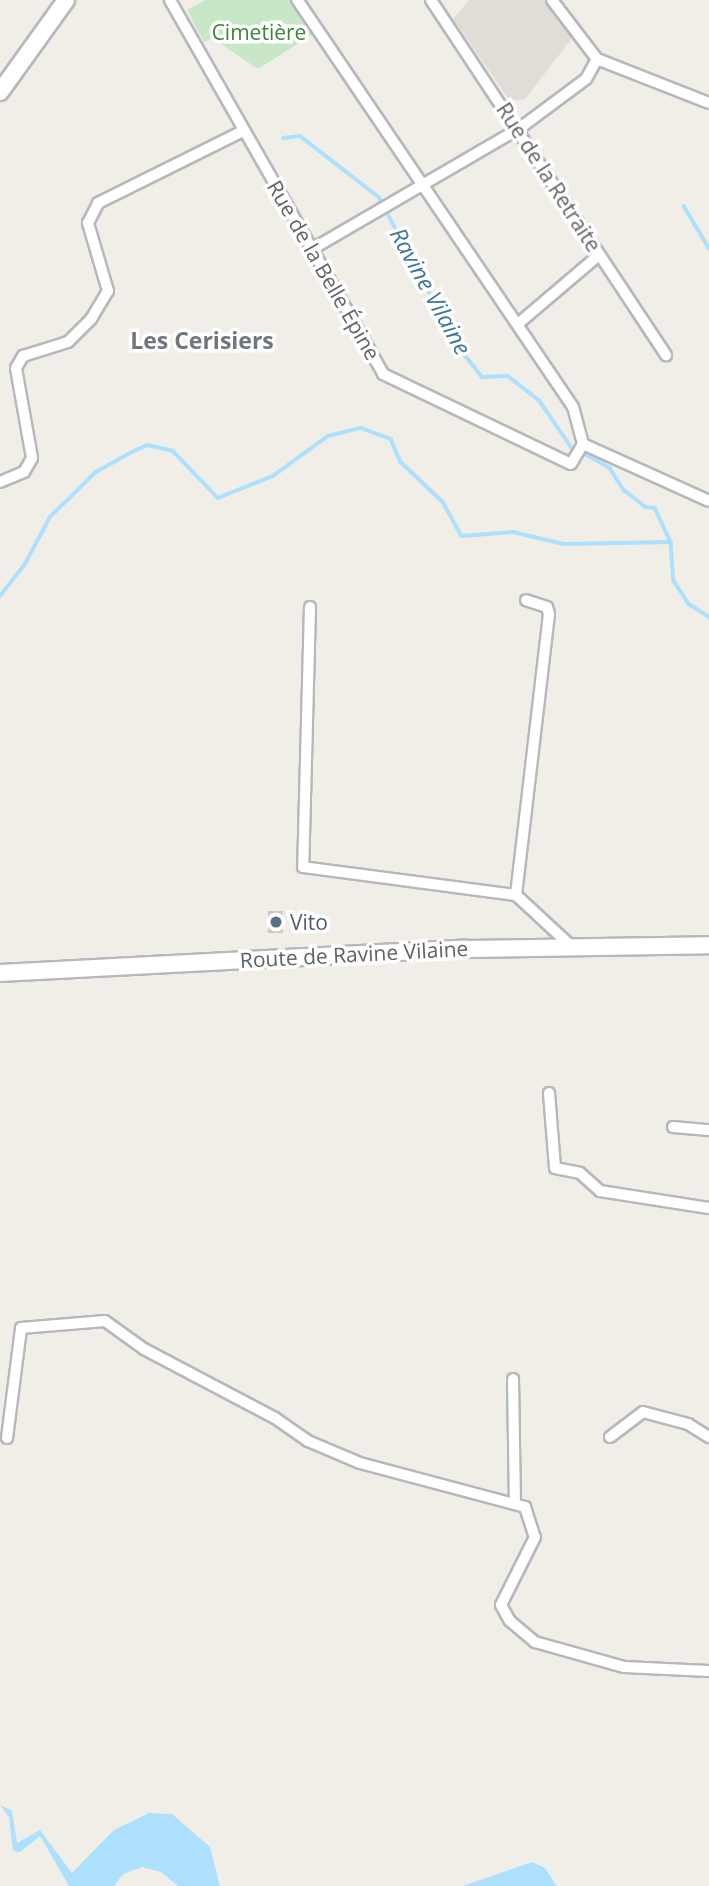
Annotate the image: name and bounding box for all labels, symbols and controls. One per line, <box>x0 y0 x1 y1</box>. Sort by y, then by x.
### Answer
park label: Cimetière <box>212 19 306 45</box>
street label: Rue de la Retraite <box>491 98 607 256</box>
street label: Rue de la Belle Épine <box>262 176 386 364</box>
water label: Ravine Vilaine <box>385 223 477 359</box>
district label: Les Cerisiers <box>130 326 274 354</box>
place label: Vito <box>290 909 328 935</box>
marker: Vito <box>268 914 284 930</box>
street label: Route de Ravine Vilaine <box>239 935 469 973</box>

